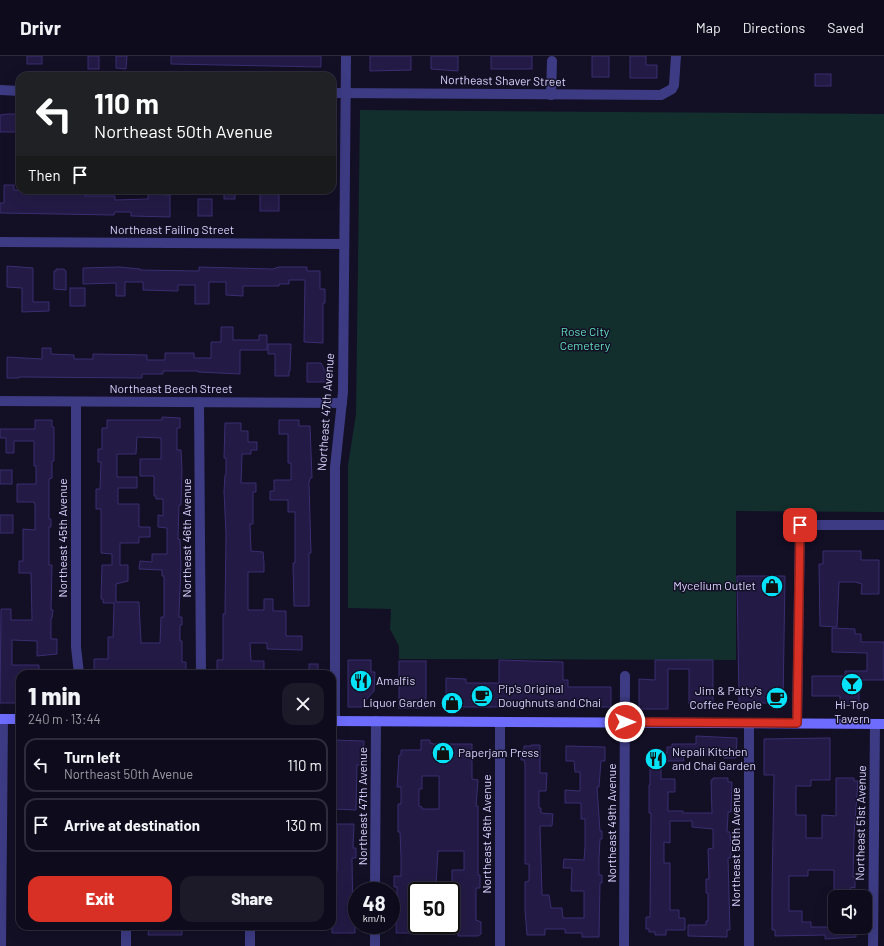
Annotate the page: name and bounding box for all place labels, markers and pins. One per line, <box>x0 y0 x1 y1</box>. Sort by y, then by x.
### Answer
pin <box>783 508 817 542</box>
shop icon: Mycelium Outlet <box>759 573 785 599</box>
place label: Mycelium Outlet <box>673 578 756 592</box>
restaurant icon: Amalfis <box>348 668 374 694</box>
bar icon: Hi-Top Tavern <box>839 671 865 697</box>
place label: Amalfis <box>376 673 415 687</box>
place label: Pip's Original Doughnuts and Chai <box>498 681 601 709</box>
cafe icon: Pip's Original Doughnuts and Chai <box>469 683 495 709</box>
place label: Jim & Patty's Coffee People <box>689 683 762 711</box>
cafe icon: Jim & Patty's Coffee People <box>764 685 790 711</box>
shop icon: Liquor Garden <box>439 690 465 716</box>
place label: Liquor Garden <box>363 695 436 709</box>
place label: Hi-Top Tavern <box>834 697 870 725</box>
shop icon: Paperjam Press <box>430 740 456 766</box>
place label: Nepali Kitchen and Chai Garden <box>672 744 756 772</box>
place label: Paperjam Press <box>458 745 539 759</box>
restaurant icon: Nepali Kitchen and Chai Garden <box>643 746 669 772</box>

